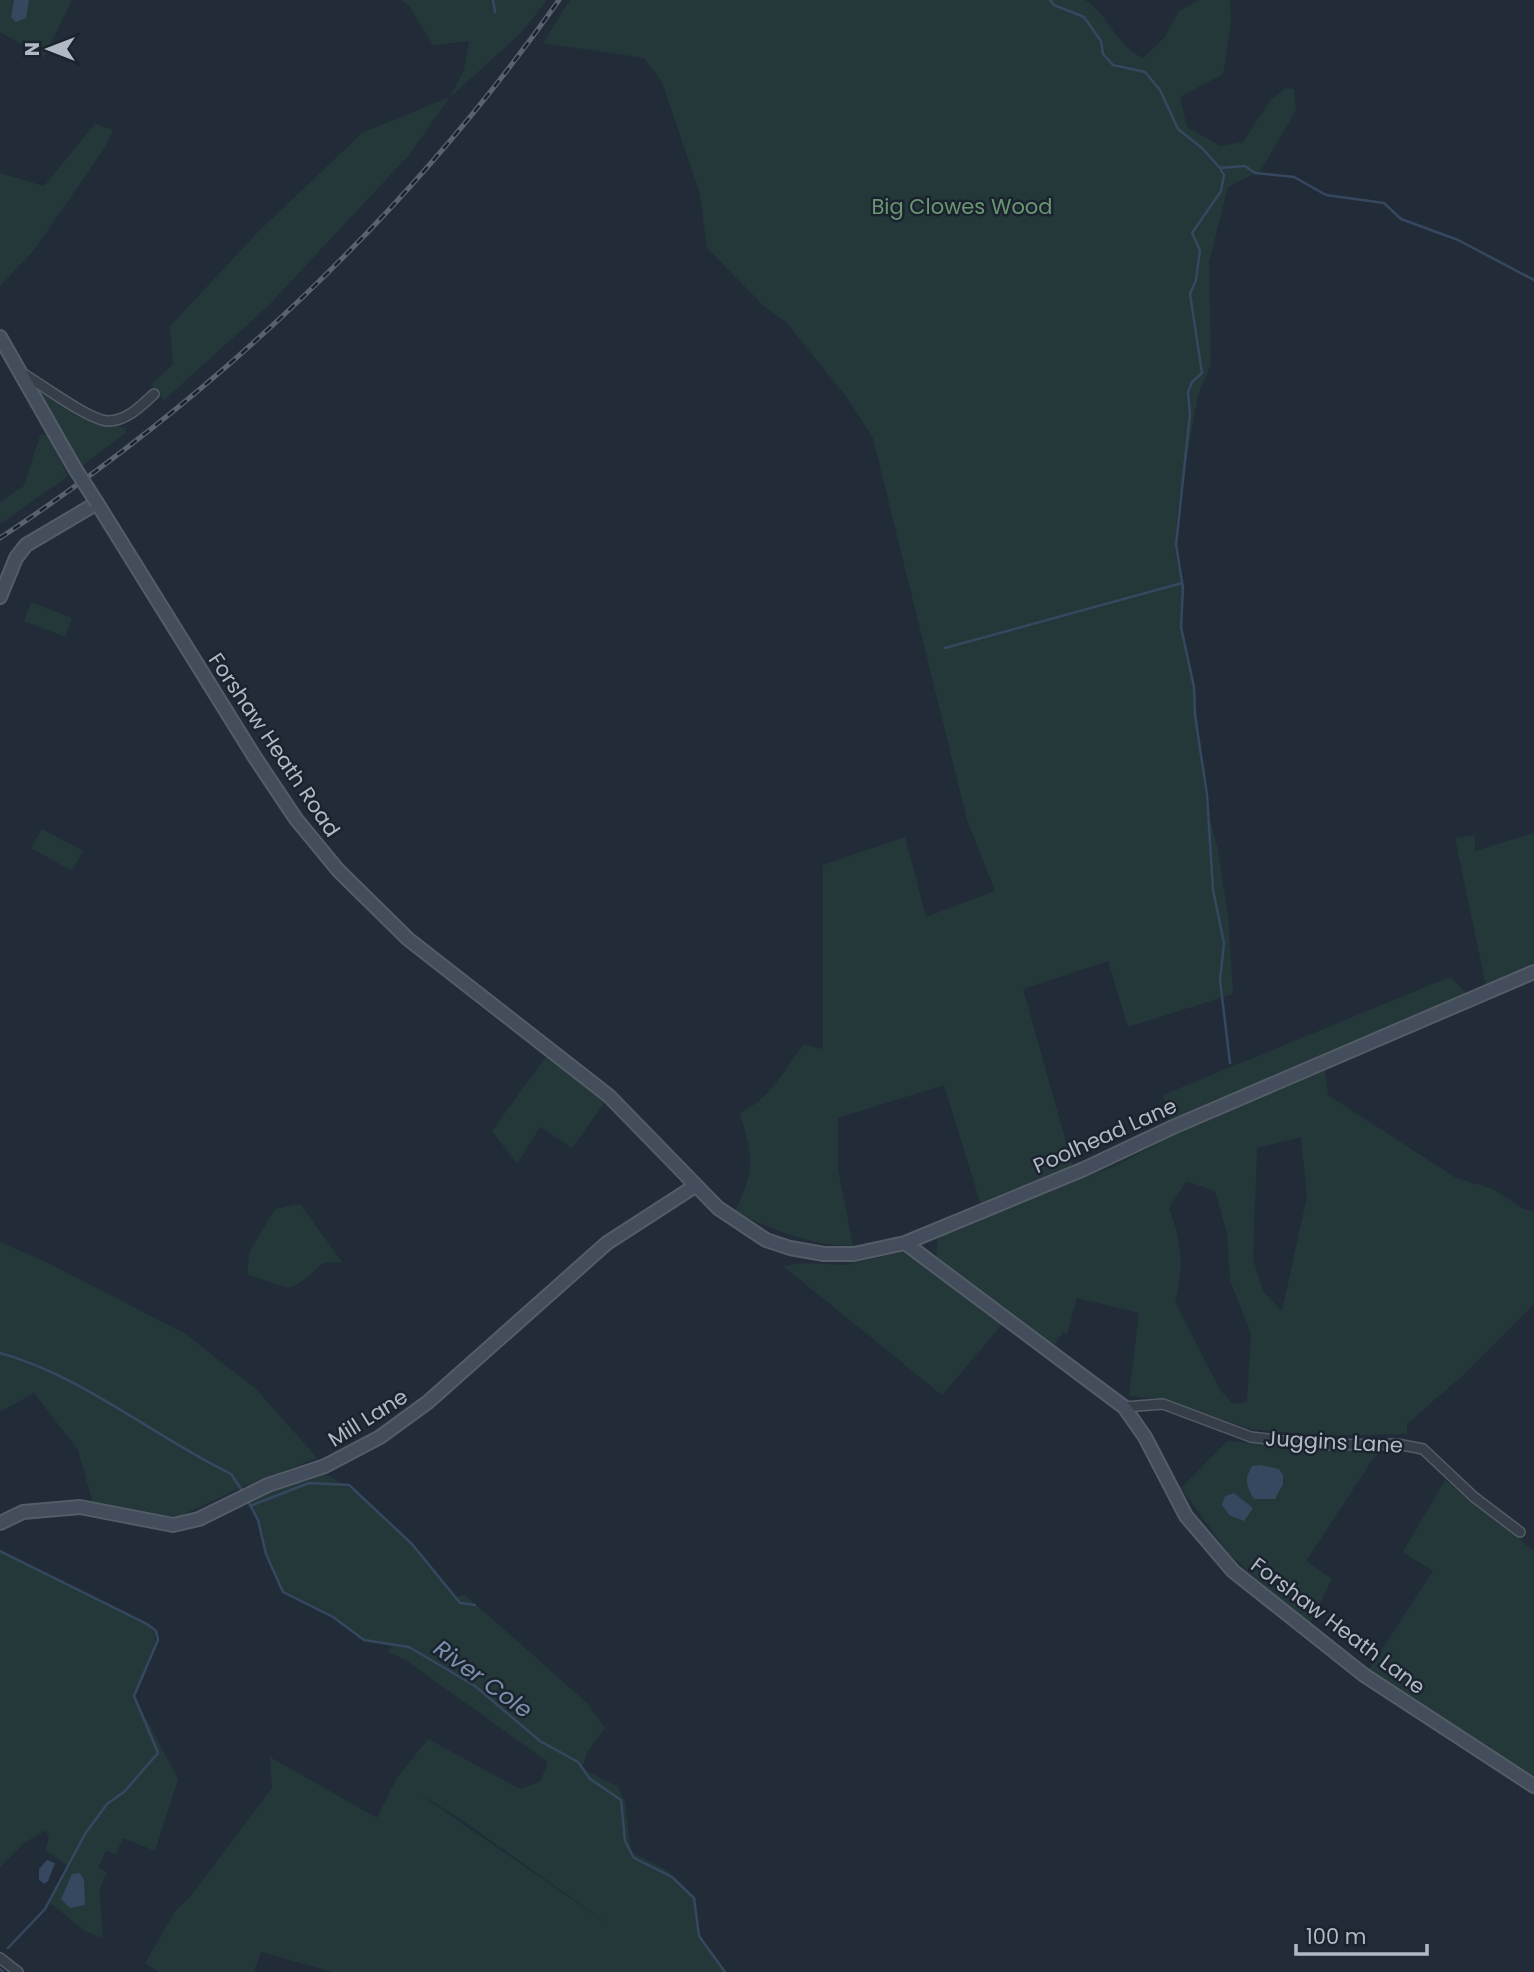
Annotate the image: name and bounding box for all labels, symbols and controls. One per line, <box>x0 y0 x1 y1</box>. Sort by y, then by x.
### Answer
north arrow <box>14 14 84 84</box>
text: N <box>19 42 46 56</box>
park label: Big Clowes Wood <box>871 192 1053 221</box>
street label: Forshaw Heath Road <box>202 647 347 843</box>
street label: Poolhead Lane <box>1028 1091 1181 1180</box>
street label: Mill Lane <box>322 1382 413 1453</box>
street label: Juggins Lane <box>1264 1423 1404 1460</box>
street label: Forshaw Heath Lane <box>1245 1550 1431 1701</box>
water label: River Cole <box>427 1632 539 1726</box>
scale bar <box>1296 1912 1427 1956</box>
text: 100 m <box>1306 1922 1366 1951</box>

